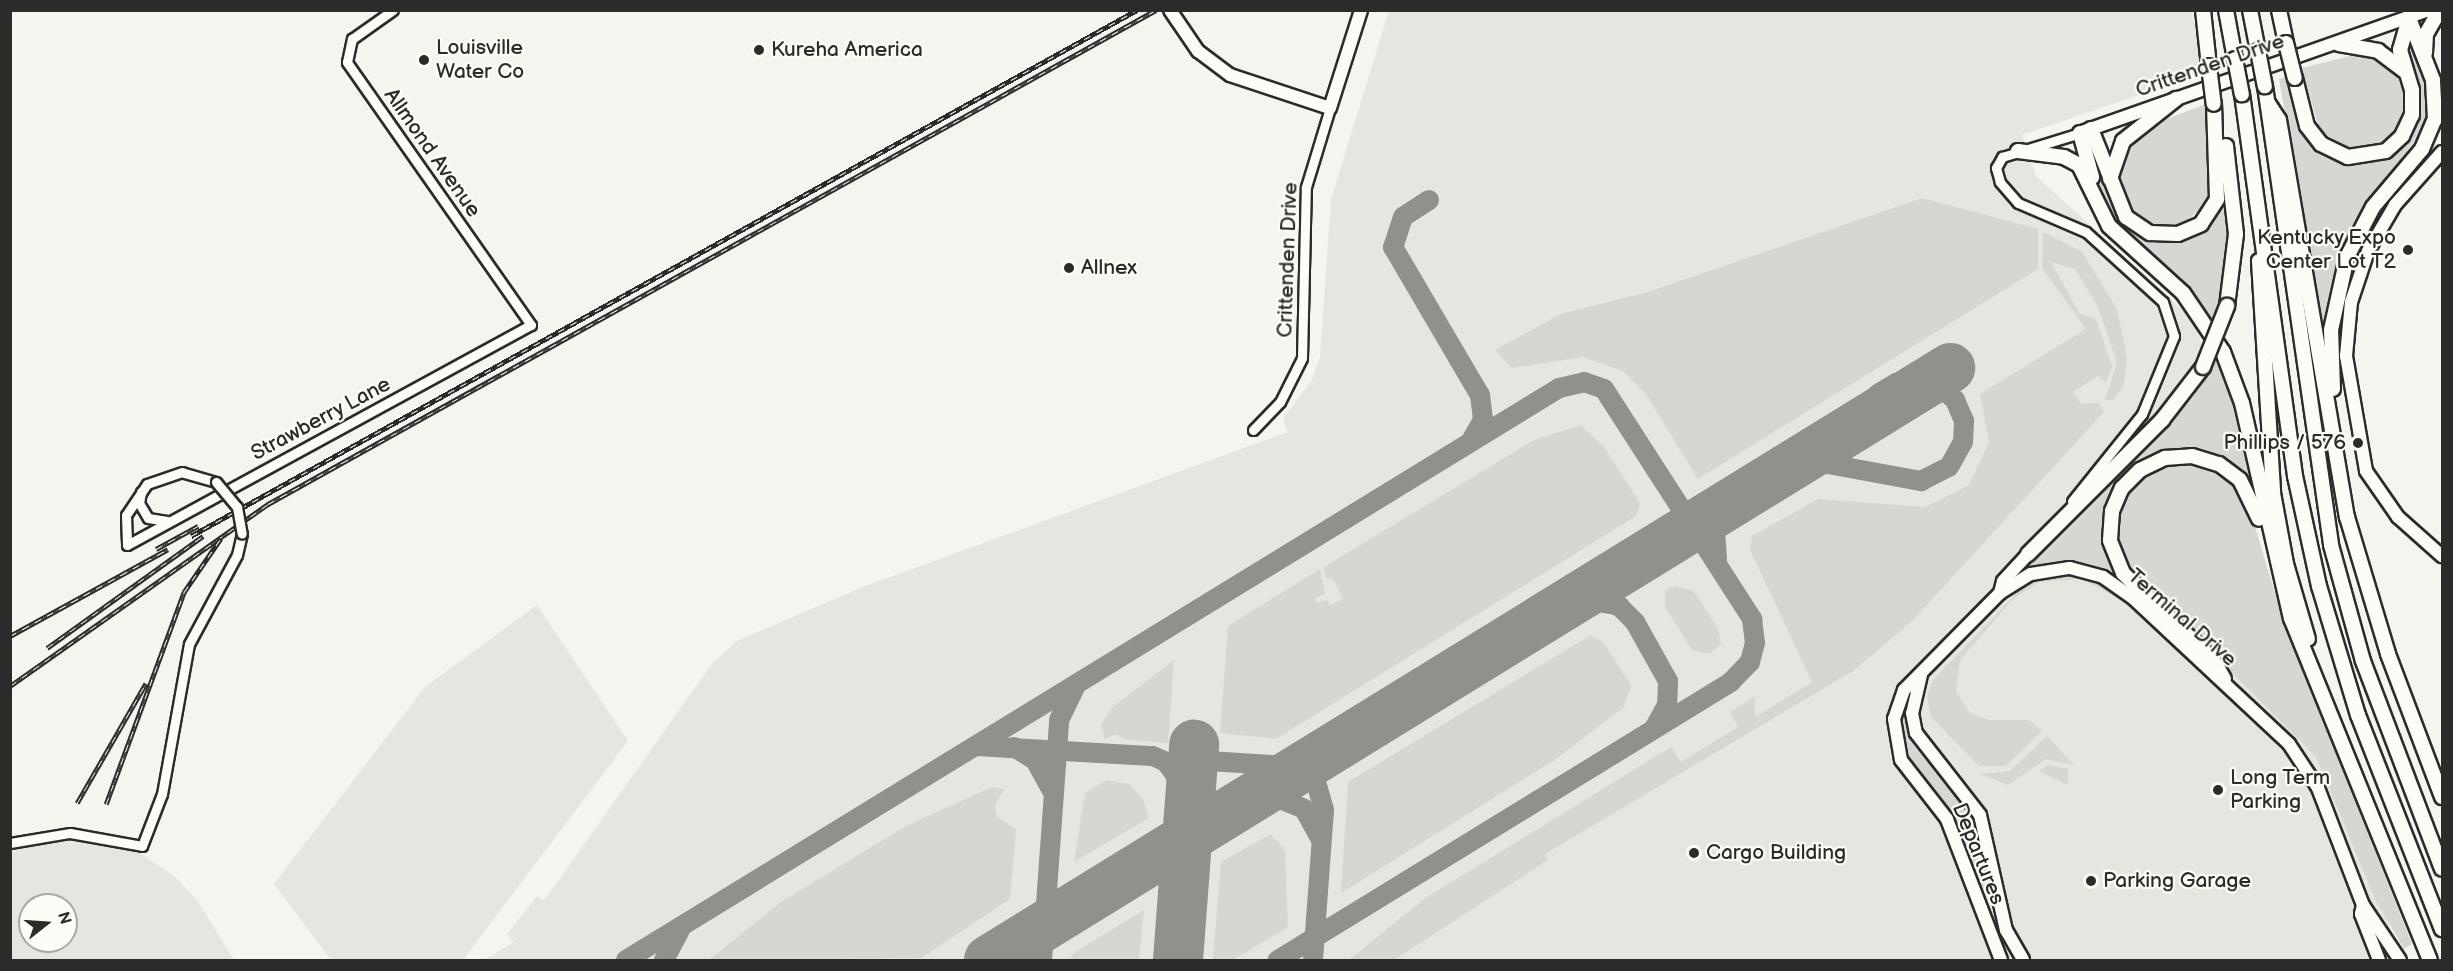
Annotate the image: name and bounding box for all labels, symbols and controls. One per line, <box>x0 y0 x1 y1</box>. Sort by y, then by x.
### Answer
street label: Crittenden Drive <box>2132 29 2288 103</box>
place label: Louisville Water Co <box>436 35 524 85</box>
place label: Kureha America <box>771 37 923 63</box>
marker: Kureha America <box>752 43 766 57</box>
marker: Louisville Water Co <box>417 53 431 67</box>
street label: Allmond Avenue <box>378 84 486 222</box>
street label: Crittenden Drive <box>1273 182 1303 338</box>
place label: Kentucky Expo Center Lot T2 <box>2256 225 2396 275</box>
marker: Kentucky Expo Center Lot T2 <box>2401 243 2415 257</box>
place label: Allnex <box>1081 255 1137 281</box>
marker: Allnex <box>1062 261 1076 275</box>
street label: Strawberry Lane <box>246 371 396 467</box>
place label: Phillips / 576 <box>2223 430 2346 456</box>
marker: Phillips / 576 <box>2351 436 2365 450</box>
street label: Terminal Drive <box>2122 564 2242 672</box>
place label: Long Term Parking <box>2230 765 2331 815</box>
marker: Long Term Parking <box>2211 783 2225 797</box>
street label: Departures <box>1946 799 2010 909</box>
place label: Cargo Building <box>1706 840 1846 866</box>
marker: Cargo Building <box>1687 846 1701 860</box>
place label: Parking Garage <box>2103 868 2251 894</box>
marker: Parking Garage <box>2084 874 2098 888</box>
north arrow <box>18 893 78 953</box>
text: N <box>53 910 75 927</box>

